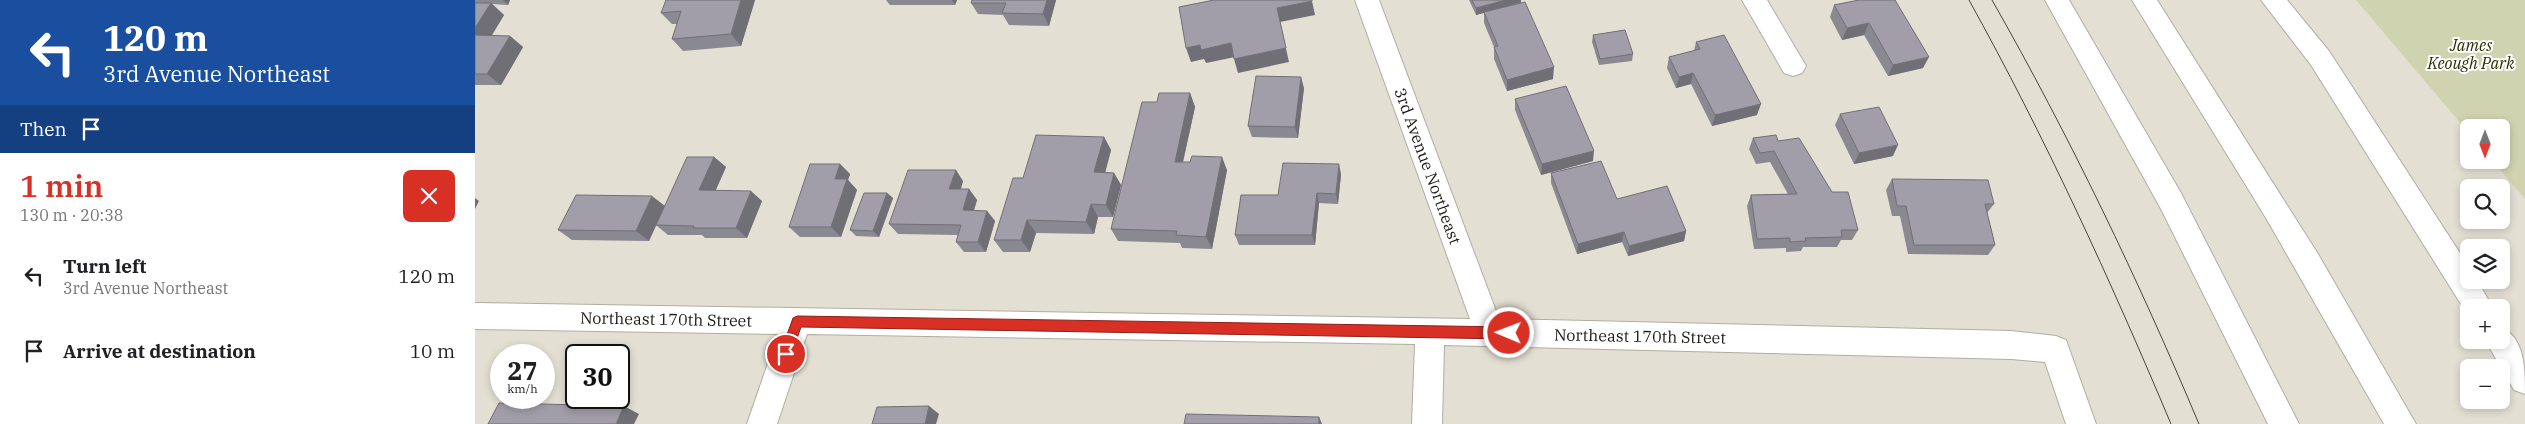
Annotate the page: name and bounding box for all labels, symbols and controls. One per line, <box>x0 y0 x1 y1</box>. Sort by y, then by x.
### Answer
text: 120 m <box>103 15 208 61</box>
icon: left <box>20 20 85 85</box>
park label: James Keough Park <box>2426 35 2515 73</box>
text: 3rd Avenue Northeast <box>103 59 330 88</box>
street label: 3rd Avenue Northeast <box>1390 85 1466 247</box>
icon: arrive <box>77 115 105 143</box>
text: Then <box>20 117 67 141</box>
north arrow <box>2460 119 2510 169</box>
map controls <box>2460 119 2510 409</box>
text: 1 min <box>20 166 103 205</box>
button: close <box>403 170 455 222</box>
button: search <box>2460 179 2510 229</box>
text: 130 m · 20:38 <box>20 205 123 225</box>
button: layers <box>2460 239 2510 289</box>
text: Turn left <box>63 254 146 278</box>
icon: left <box>20 262 48 290</box>
text: 120 m <box>398 264 455 288</box>
text: 3rd Avenue Northeast <box>63 278 228 298</box>
button: + <box>2460 299 2510 349</box>
position arrow <box>1482 306 1534 358</box>
street label: Northeast 170th Street <box>580 308 752 331</box>
street label: Northeast 170th Street <box>1554 325 1726 348</box>
pin <box>765 333 807 375</box>
icon: arrive <box>20 337 48 365</box>
text: Arrive at destination <box>63 339 256 363</box>
text: 10 m <box>410 339 455 363</box>
icon: arrive <box>772 340 800 368</box>
speed limit sign: 30 <box>565 344 630 409</box>
text: 27 <box>507 354 538 387</box>
button: − <box>2460 359 2510 409</box>
text: km/h <box>507 381 538 396</box>

